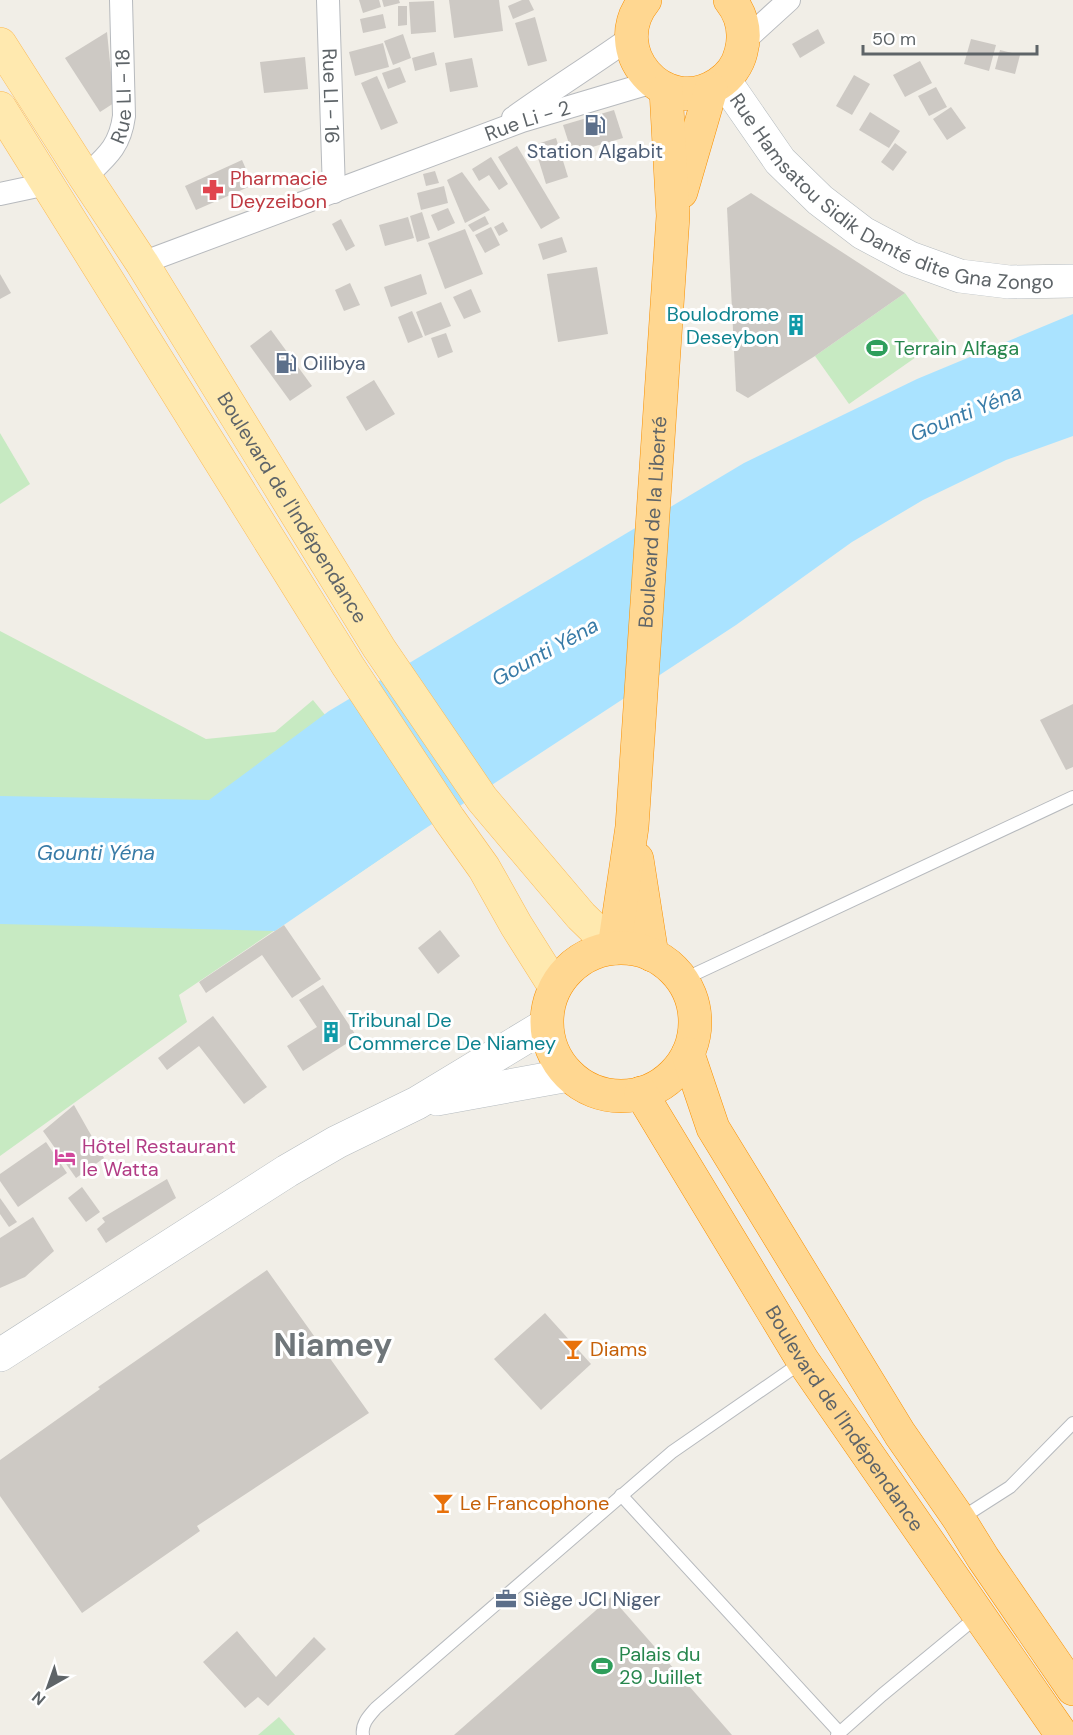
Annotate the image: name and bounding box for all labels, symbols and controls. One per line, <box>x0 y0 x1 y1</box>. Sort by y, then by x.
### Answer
scale bar <box>863 18 1037 56</box>
text: 50 m <box>872 27 916 51</box>
street label: Rue LI - 16 <box>317 48 345 144</box>
street label: Rue LI - 18 <box>104 49 137 148</box>
street label: Rue Hamsatou Sidik Danté dite Gna Zongo <box>724 88 1054 295</box>
street label: Rue Li - 2 <box>481 94 573 147</box>
fuel station icon: Station Algabit <box>583 113 607 137</box>
place label: Station Algabit <box>527 138 663 164</box>
place label: Pharmacie Deyzeibon <box>230 165 328 214</box>
pharmacy icon: Pharmacie Deyzeibon <box>201 178 225 202</box>
place label: Boulodrome Deseybon <box>667 301 779 350</box>
building icon: Boulodrome Deseybon <box>784 313 808 337</box>
place label: Terrain Alfaga <box>894 335 1019 361</box>
sports icon: Terrain Alfaga <box>865 336 889 360</box>
place label: Oilibya <box>303 350 366 376</box>
fuel station icon: Oilibya <box>274 351 298 375</box>
water label: Gounti Yéna <box>906 378 1026 448</box>
street label: Boulevard de l'Indépendance <box>211 387 373 628</box>
street label: Boulevard de la Liberté <box>632 415 673 629</box>
water label: Gounti Yéna <box>486 611 604 693</box>
water label: Gounti Yéna <box>37 839 155 867</box>
place label: Tribunal De Commerce De Niamey <box>348 1007 556 1056</box>
building icon: Tribunal De Commerce De Niamey <box>319 1020 343 1044</box>
place label: Hôtel Restaurant le Watta <box>82 1133 236 1182</box>
hotel icon: Hôtel Restaurant le Watta <box>53 1145 77 1169</box>
street label: Boulevard de l'Indépendance <box>760 1301 930 1536</box>
district label: Niamey <box>274 1324 392 1366</box>
place label: Diams <box>590 1336 647 1362</box>
bar icon: Diams <box>561 1337 585 1361</box>
place label: Le Francophone <box>460 1490 609 1516</box>
bar icon: Le Francophone <box>431 1491 455 1515</box>
place label: Siège JCI Niger <box>523 1586 661 1612</box>
office icon: Siège JCI Niger <box>494 1587 518 1611</box>
place label: Palais du 29 Juillet <box>619 1641 702 1690</box>
sports icon: Palais du 29 Juillet <box>590 1654 614 1678</box>
north arrow <box>18 1657 78 1717</box>
text: N <box>27 1686 50 1710</box>

